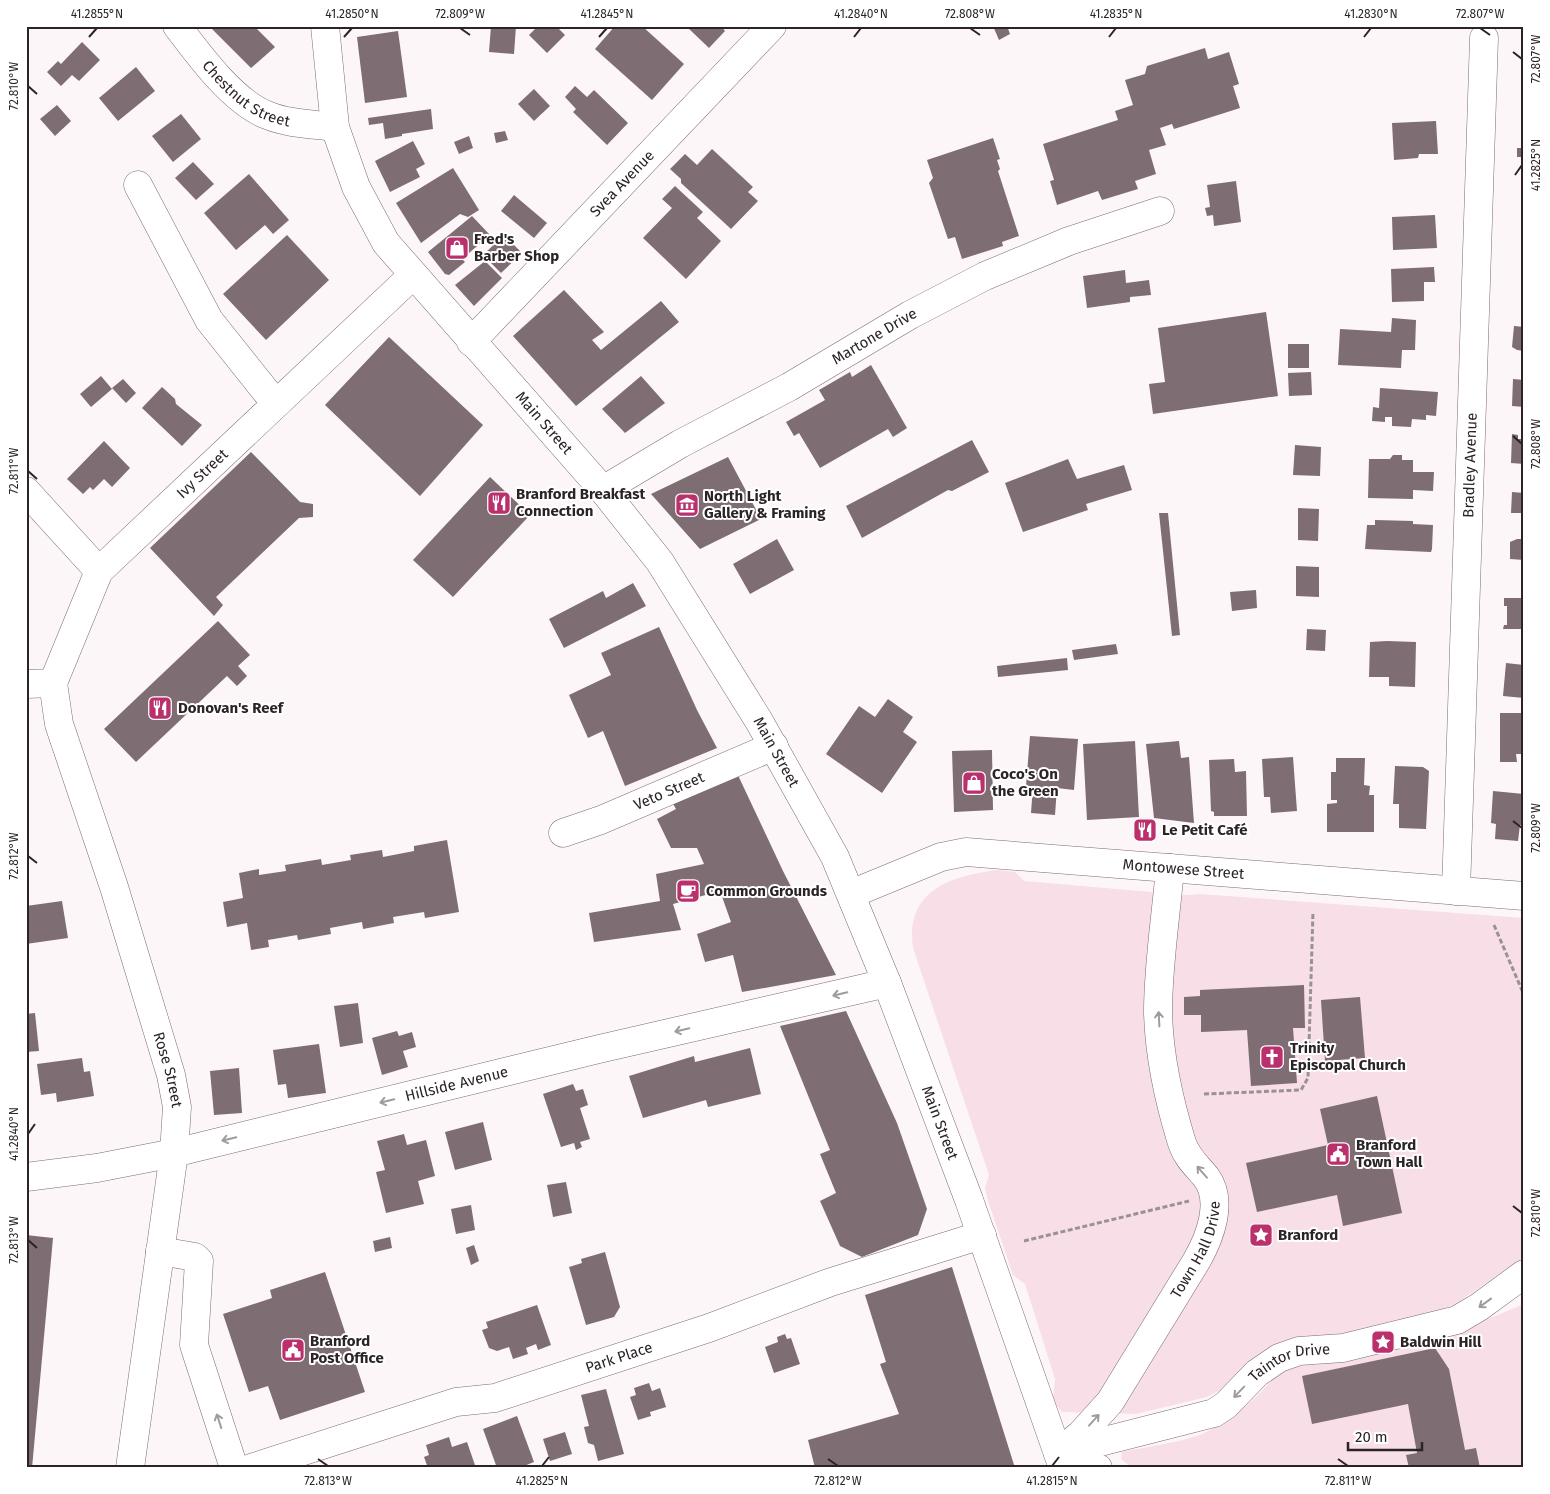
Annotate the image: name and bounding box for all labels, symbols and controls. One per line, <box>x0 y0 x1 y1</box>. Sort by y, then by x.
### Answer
text: 41.2855°N <box>71 7 123 21</box>
text: 41.2850°N <box>325 7 379 21</box>
text: 72.809°W <box>435 7 485 21</box>
text: 41.2845°N <box>581 7 633 21</box>
text: 41.2840°N <box>834 7 888 21</box>
text: 72.808°W <box>945 7 995 21</box>
text: 41.2835°N <box>1090 7 1142 21</box>
text: 41.2830°N <box>1344 7 1398 21</box>
text: 72.807°W <box>1456 7 1504 21</box>
text: 72.807°W <box>1529 35 1543 83</box>
street label: Chestnut Street <box>198 57 292 131</box>
text: 72.810°W <box>7 62 21 110</box>
text: 41.2825°N <box>1529 139 1543 191</box>
street label: Svea Avenue <box>586 146 658 221</box>
place label: Fred's Barber Shop <box>474 230 559 265</box>
shop icon: Fred's Barber Shop <box>444 235 470 261</box>
street label: Martone Drive <box>829 304 920 368</box>
street label: Main Street <box>512 388 577 458</box>
street label: Bradley Avenue <box>1459 412 1481 518</box>
text: 72.808°W <box>1529 419 1543 469</box>
street label: Ivy Street <box>173 445 232 502</box>
text: 72.811°W <box>7 448 21 494</box>
place label: Branford Breakfast Connection <box>516 485 645 520</box>
place label: North Light Gallery & Framing <box>704 487 826 522</box>
restaurant icon: Branford Breakfast Connection <box>486 490 512 516</box>
museum icon: North Light Gallery & Framing <box>674 492 700 518</box>
restaurant icon: Donovan's Reef <box>147 695 173 721</box>
place label: Donovan's Reef <box>178 699 285 717</box>
street label: Main Street <box>750 714 803 791</box>
place label: Coco's On the Green <box>992 765 1059 800</box>
street label: Veto Street <box>631 768 707 814</box>
shop icon: Coco's On the Green <box>961 770 987 796</box>
text: 72.809°W <box>1529 803 1543 853</box>
restaurant icon: Le Petit Café <box>1132 817 1158 843</box>
place label: Le Petit Café <box>1162 821 1248 839</box>
text: 72.812°W <box>7 832 21 880</box>
street label: Montowese Street <box>1122 855 1246 883</box>
cafe icon: Common Grounds <box>675 878 701 904</box>
place label: Common Grounds <box>706 882 827 900</box>
one-way arrow <box>832 990 848 999</box>
one-way arrow <box>1154 1011 1163 1027</box>
one-way arrow <box>674 1026 690 1035</box>
street label: Rose Street <box>149 1030 186 1110</box>
place label: Trinity Episcopal Church <box>1290 1039 1406 1074</box>
church icon: Trinity Episcopal Church <box>1259 1044 1285 1070</box>
street label: Hillside Avenue <box>403 1063 510 1105</box>
street label: Main Street <box>918 1083 962 1163</box>
one-way arrow <box>380 1097 396 1106</box>
text: 41.2840°N <box>7 1107 21 1161</box>
one-way arrow <box>222 1135 238 1144</box>
place label: Branford Town Hall <box>1356 1136 1423 1171</box>
public building icon: Branford Town Hall <box>1325 1141 1351 1167</box>
one-way arrow <box>1196 1166 1207 1179</box>
text: 72.810°W <box>1529 1189 1543 1237</box>
street label: Town Hall Drive <box>1167 1201 1224 1302</box>
text: 72.813°W <box>7 1216 21 1264</box>
place icon: Branford <box>1248 1222 1274 1248</box>
place label: Branford <box>1278 1226 1338 1244</box>
one-way arrow <box>1478 1298 1492 1308</box>
place icon: Baldwin Hill <box>1370 1329 1396 1355</box>
place label: Branford Post Office <box>310 1332 384 1367</box>
place label: Baldwin Hill <box>1400 1333 1482 1351</box>
public building icon: Branford Post Office <box>280 1337 306 1363</box>
street label: Park Place <box>583 1338 655 1377</box>
street label: Taintor Drive <box>1245 1340 1331 1385</box>
one-way arrow <box>1233 1385 1245 1398</box>
one-way arrow <box>213 1414 223 1430</box>
one-way arrow <box>1088 1414 1100 1427</box>
scale bar <box>1348 1419 1421 1451</box>
text: 20 m <box>1355 1428 1388 1446</box>
text: 72.813°W <box>304 1474 352 1488</box>
text: 41.2825°N <box>516 1474 568 1488</box>
text: 72.812°W <box>814 1474 862 1488</box>
text: 41.2815°N <box>1026 1474 1078 1488</box>
text: 72.811°W <box>1325 1474 1371 1488</box>

